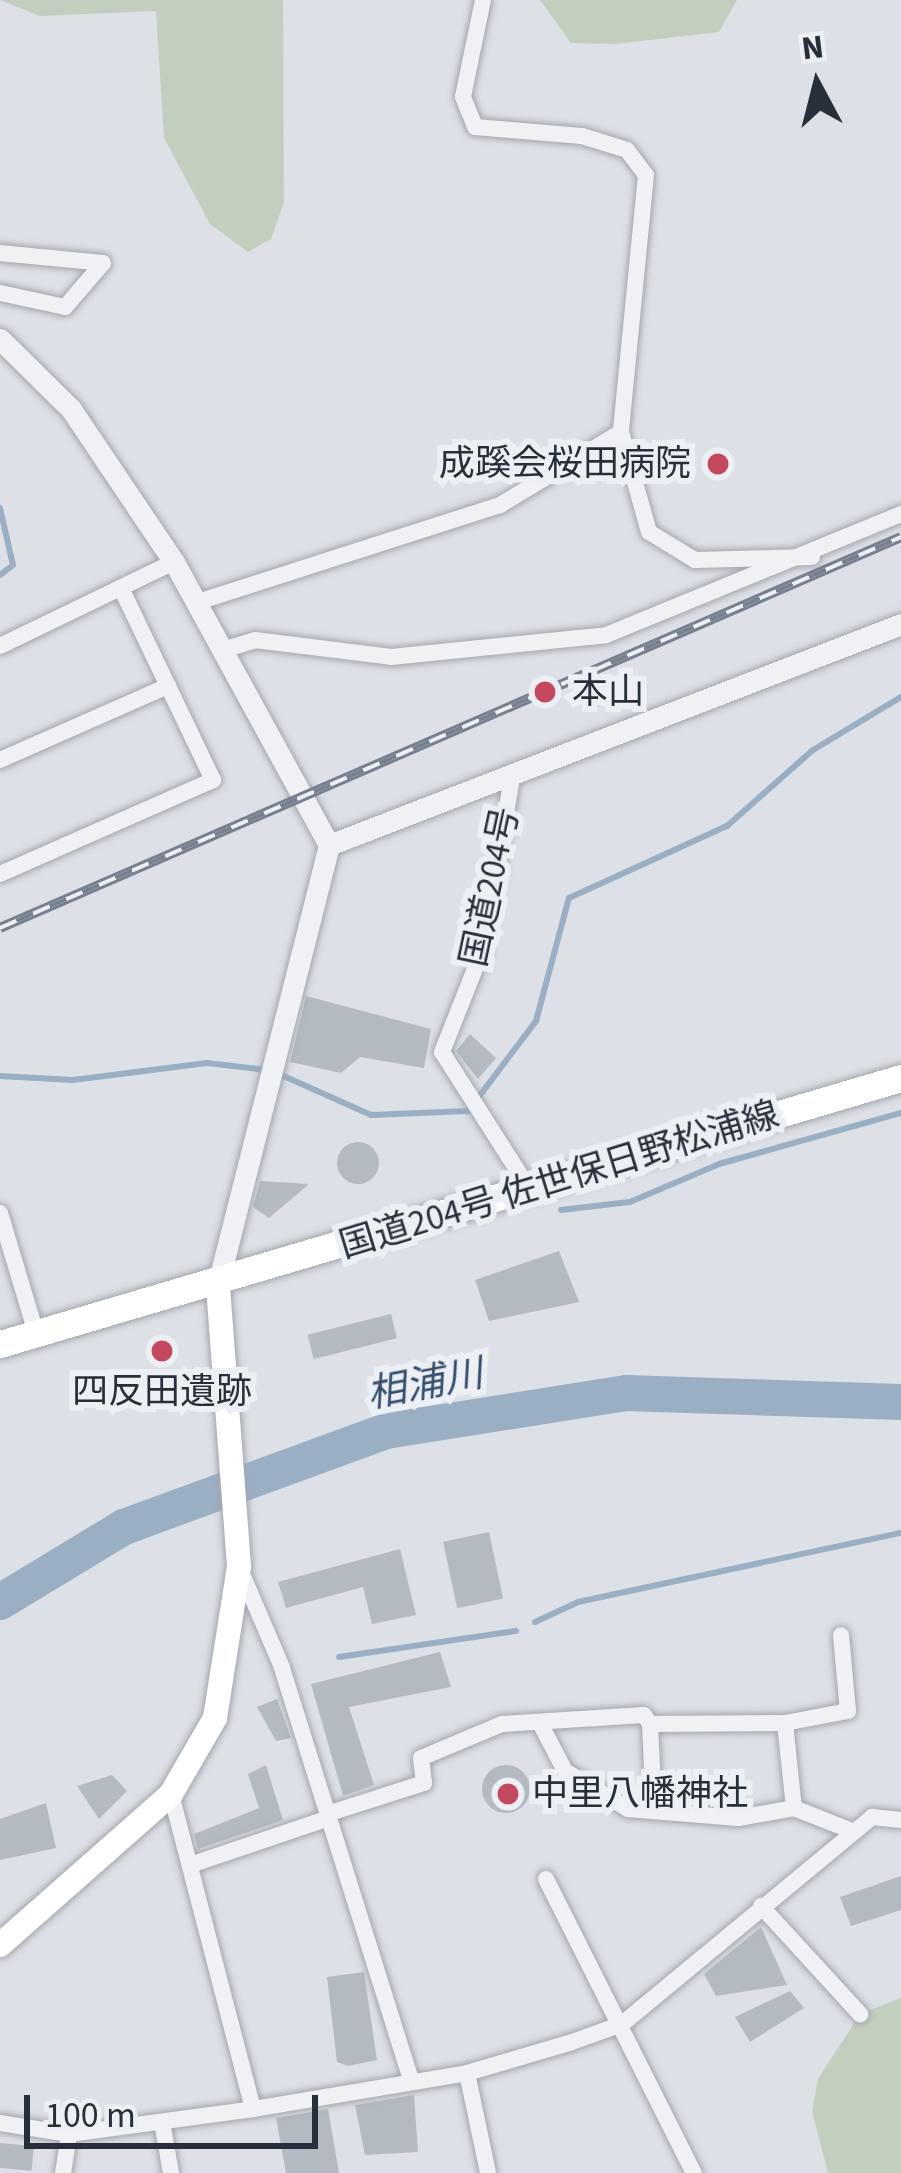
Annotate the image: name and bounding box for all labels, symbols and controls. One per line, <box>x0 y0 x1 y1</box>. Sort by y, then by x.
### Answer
text: N <box>799 23 826 72</box>
north arrow <box>757 24 877 144</box>
place label: 成蹊会桜田病院 <box>439 442 691 486</box>
marker: 成蹊会桜田病院 <box>702 448 734 480</box>
place label: 本山 <box>572 670 644 714</box>
marker: 本山 <box>529 676 561 708</box>
street label: 国道204号 <box>452 803 528 971</box>
street label: 国道204号 佐世保日野松浦線 <box>334 1093 784 1267</box>
marker: 四反田遺跡 <box>149 1338 175 1364</box>
water label: 相浦川 <box>363 1351 487 1419</box>
place label: 四反田遺跡 <box>72 1370 252 1414</box>
place label: 中里八幡神社 <box>532 1772 748 1816</box>
marker: 中里八幡神社 <box>495 1781 521 1807</box>
scale bar <box>30 2071 324 2145</box>
text: 100 m <box>45 2090 136 2141</box>

